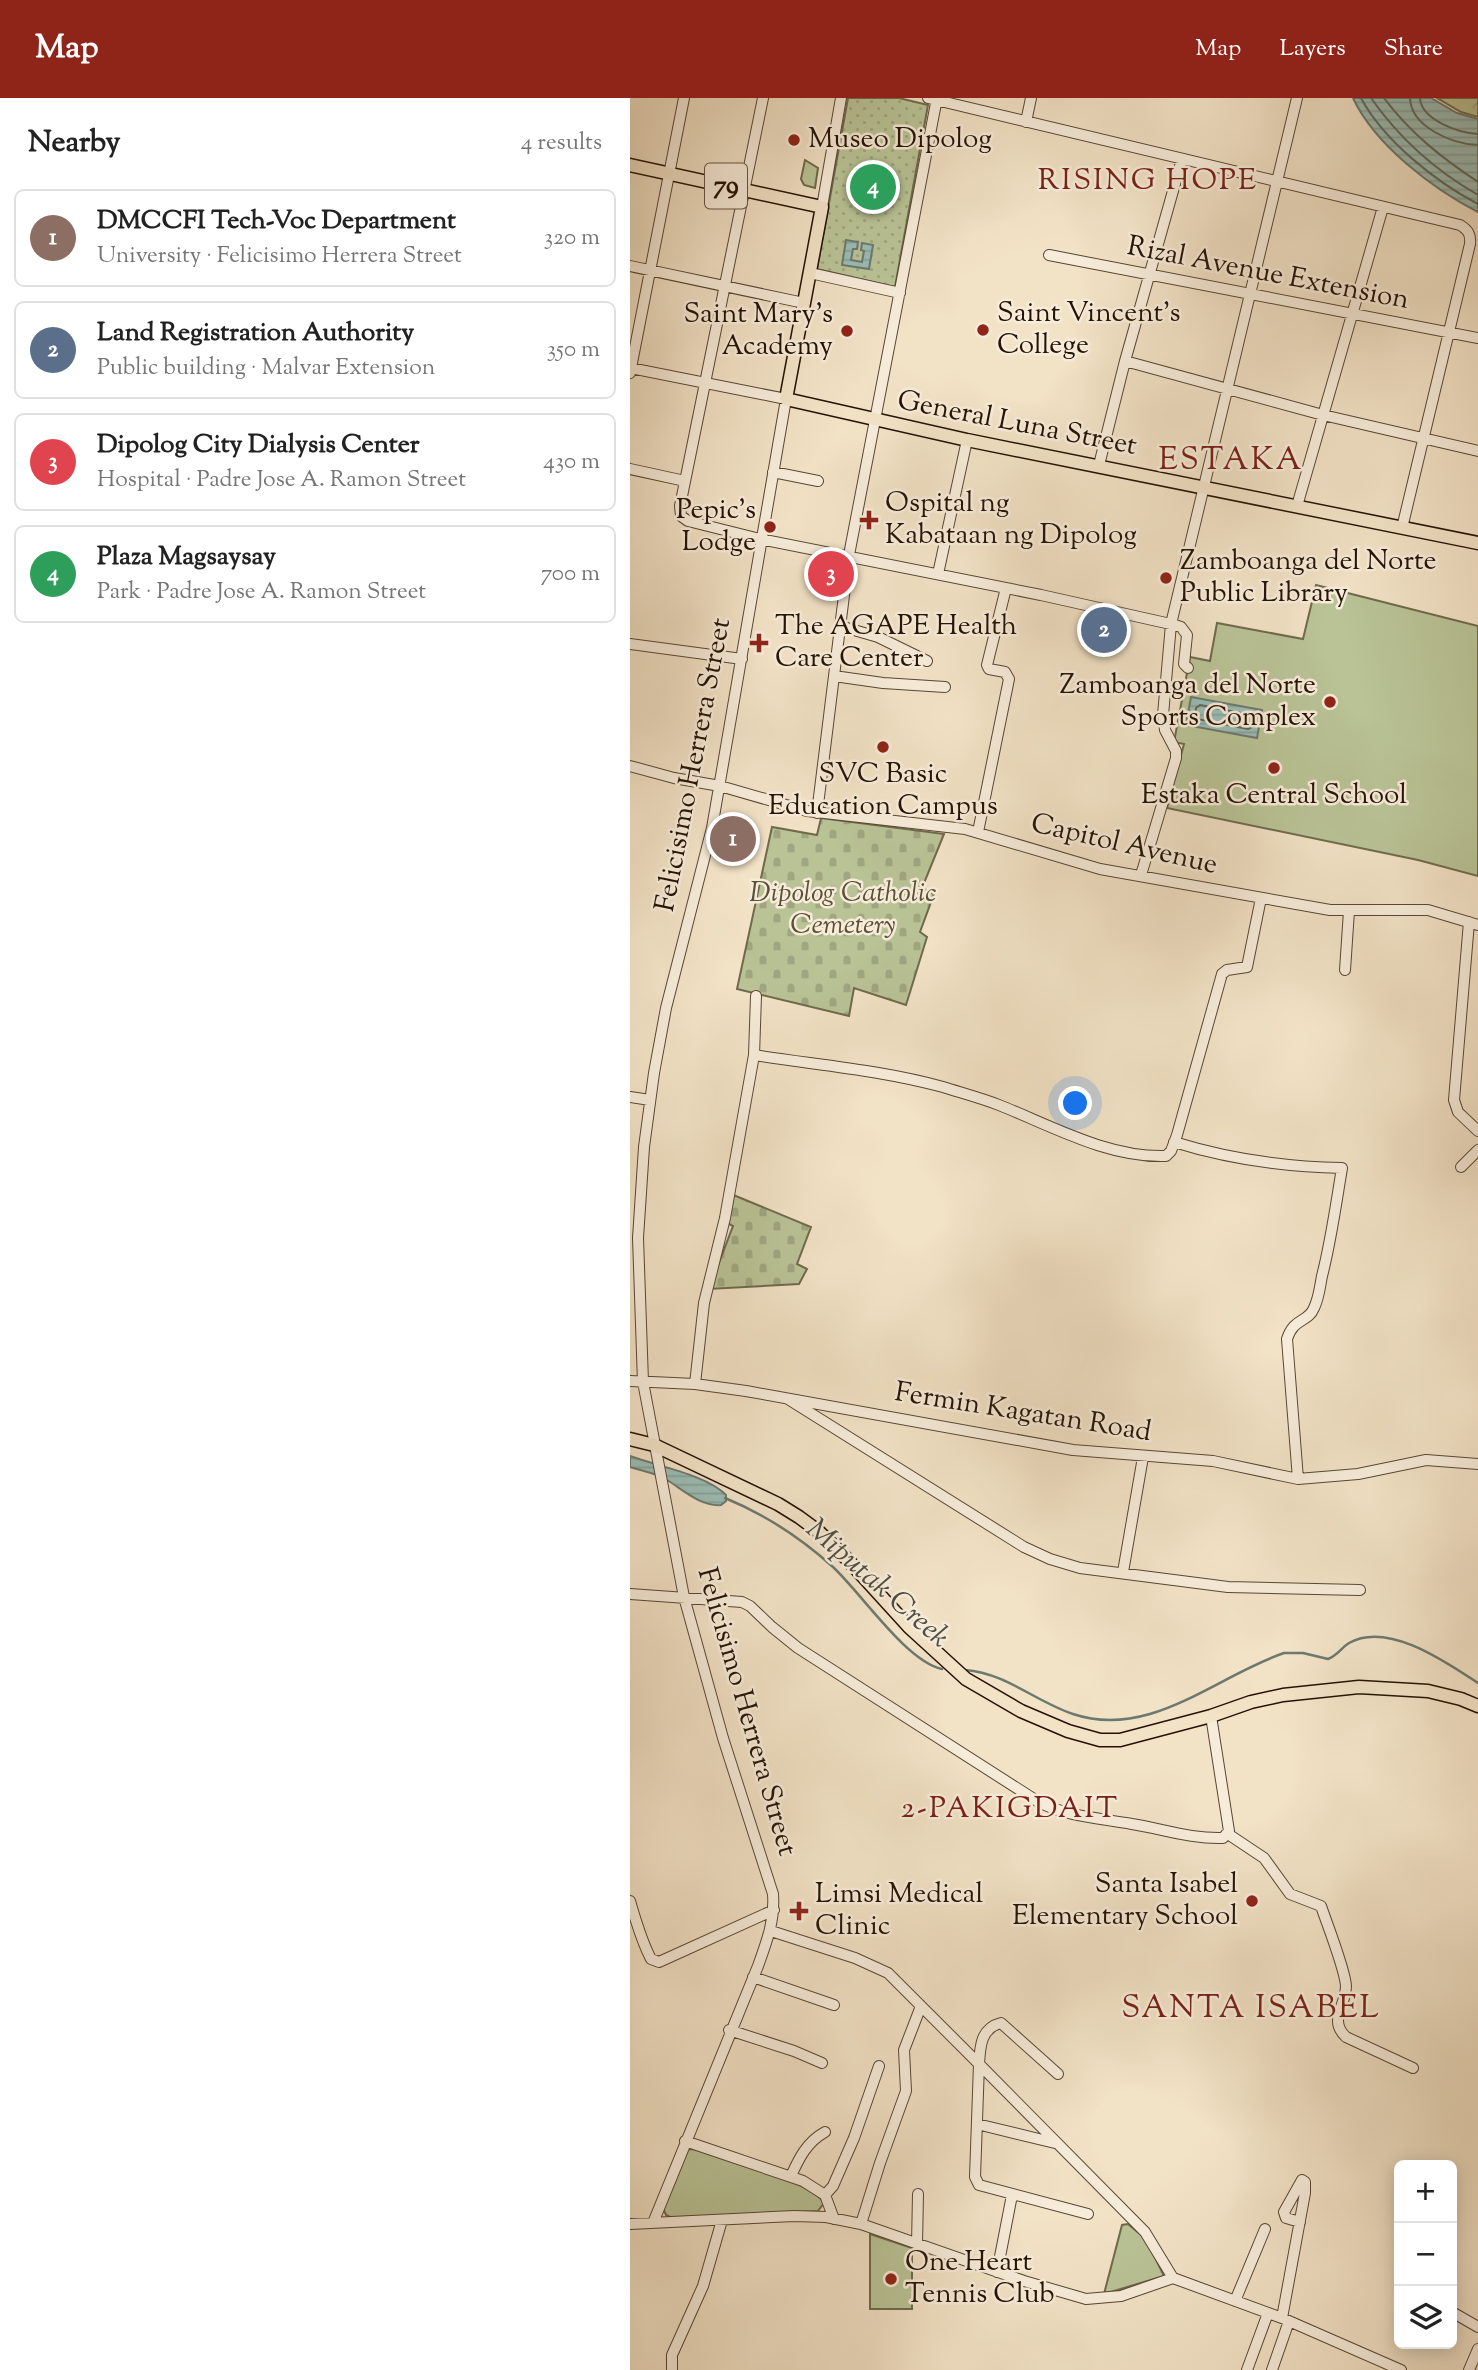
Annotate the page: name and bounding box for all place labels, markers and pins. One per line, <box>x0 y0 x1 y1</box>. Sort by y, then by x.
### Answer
place label: Museo Dipolog <box>808 120 992 160</box>
marker: Museo Dipolog <box>786 132 802 148</box>
pin: 4 <box>850 161 896 213</box>
place label: Saint Vincent's College <box>997 294 1181 366</box>
place label: Saint Mary's Academy <box>683 295 833 367</box>
marker: Saint Vincent's College <box>975 322 991 338</box>
marker: Saint Mary's Academy <box>839 323 855 339</box>
place label: Ospital ng Kabataan ng Dipolog <box>885 484 1137 556</box>
place label: Pepic's Lodge <box>676 491 756 563</box>
marker: Ospital ng Kabataan ng Dipolog <box>859 510 879 530</box>
marker: Pepic's Lodge <box>762 519 778 535</box>
place label: Zamboanga del Norte Public Library <box>1180 542 1437 614</box>
pin: 3 <box>808 548 854 600</box>
marker: Zamboanga del Norte Public Library <box>1158 570 1174 586</box>
pin: 2 <box>1081 604 1127 656</box>
place label: The AGAPE Health Care Center <box>775 607 1017 679</box>
marker: The AGAPE Health Care Center <box>749 633 769 653</box>
place label: Zamboanga del Norte Sports Complex <box>1059 666 1316 738</box>
marker: Zamboanga del Norte Sports Complex <box>1322 694 1338 710</box>
marker: SVC Basic Education Campus <box>875 739 891 755</box>
place label: SVC Basic Education Campus <box>768 755 998 827</box>
marker: Estaka Central School <box>1266 760 1282 776</box>
place label: Estaka Central School <box>1141 776 1407 816</box>
pin: 1 <box>710 813 756 865</box>
place label: Santa Isabel Elementary School <box>1012 1865 1238 1937</box>
place label: Limsi Medical Clinic <box>815 1875 983 1947</box>
marker: Santa Isabel Elementary School <box>1244 1893 1260 1909</box>
marker: Limsi Medical Clinic <box>789 1901 809 1921</box>
place label: One Heart Tennis Club <box>905 2243 1055 2315</box>
marker: One Heart Tennis Club <box>883 2271 899 2287</box>

